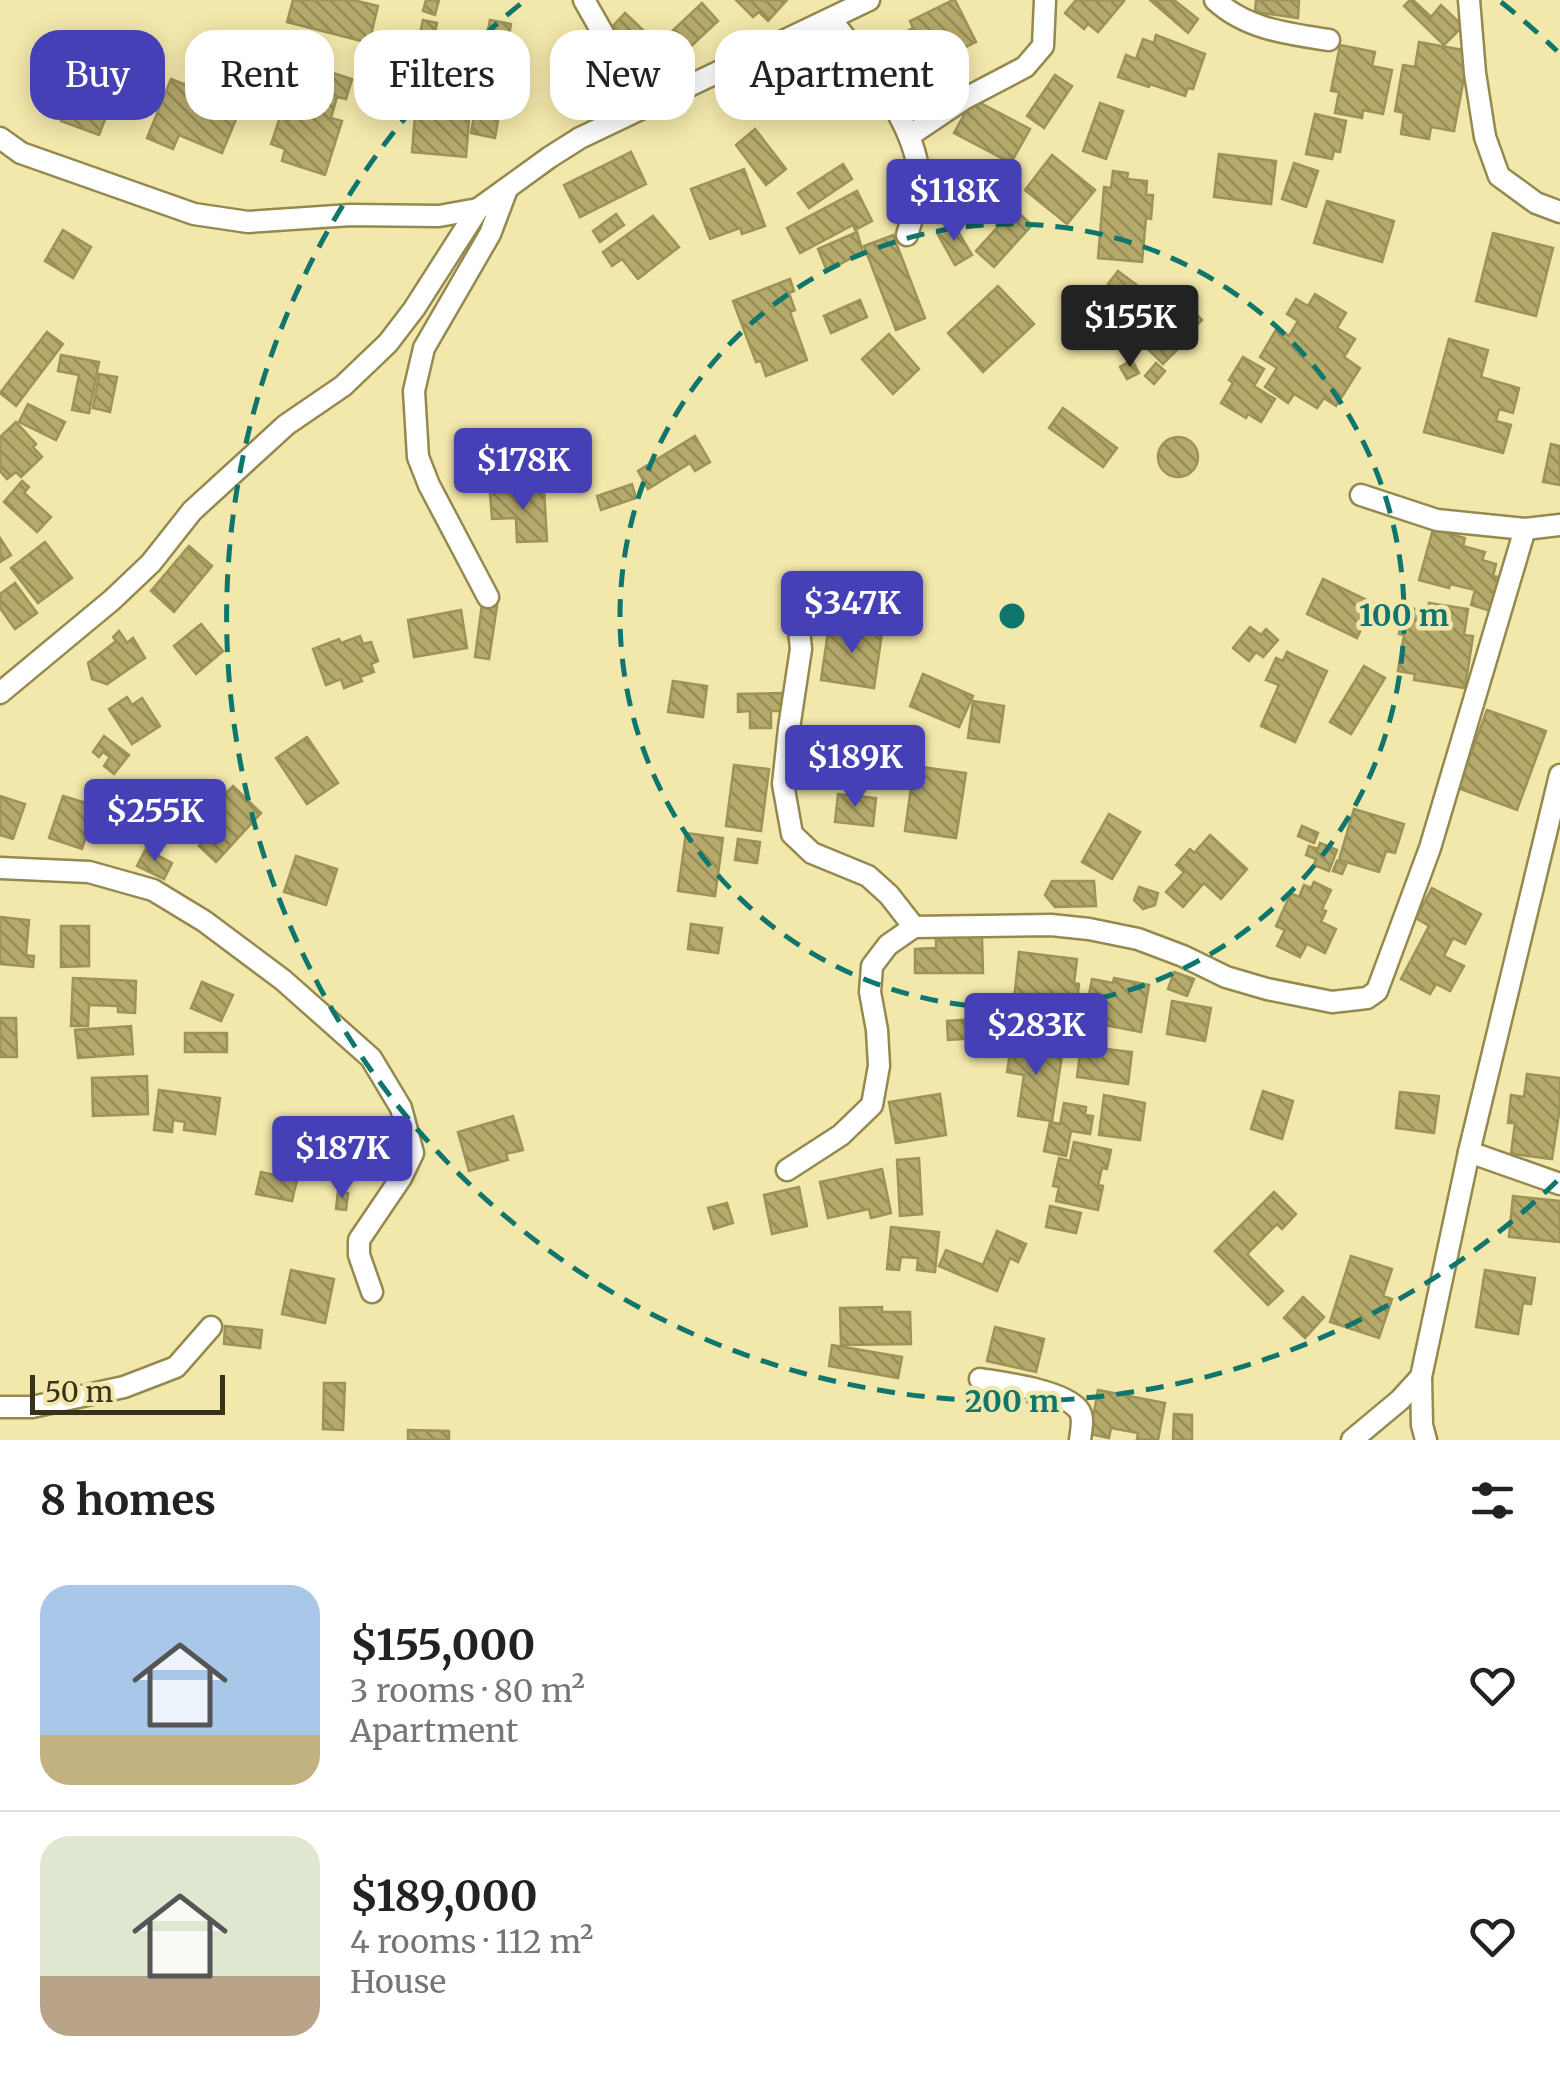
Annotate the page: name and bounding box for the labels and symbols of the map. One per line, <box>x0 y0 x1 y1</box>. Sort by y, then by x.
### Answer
pin: $118K <box>884 159 1024 244</box>
pin: $155K <box>1060 285 1200 370</box>
pin: $178K <box>453 428 593 513</box>
pin: $347K <box>782 571 922 656</box>
text: 100 m <box>1359 596 1449 634</box>
centre of rings <box>994 598 1030 634</box>
pin: $189K <box>785 725 925 810</box>
pin: $255K <box>85 779 225 864</box>
pin: $283K <box>966 993 1106 1078</box>
pin: $187K <box>272 1116 412 1201</box>
scale bar <box>30 1370 225 1414</box>
text: 200 m <box>965 1382 1059 1420</box>

